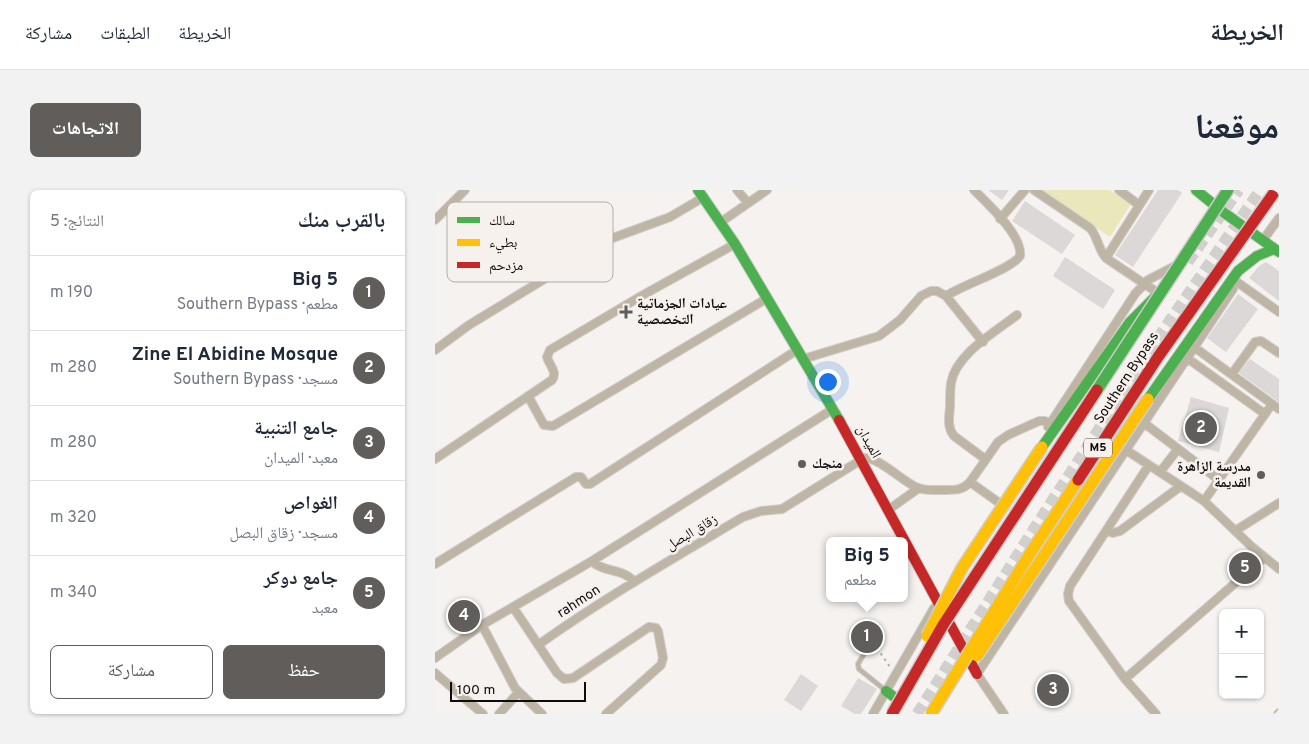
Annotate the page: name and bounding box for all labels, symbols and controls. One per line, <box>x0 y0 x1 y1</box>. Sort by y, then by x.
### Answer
text: الخريطة <box>1210 19 1284 49</box>
text: مشاركة <box>25 23 72 46</box>
text: الطبقات <box>100 23 150 46</box>
text: الخريطة <box>178 23 231 46</box>
button: الاتجاهات <box>30 103 141 157</box>
text: موقعنا <box>1194 107 1279 151</box>
legend <box>447 202 613 282</box>
text: بالقرب منك <box>298 208 385 235</box>
text: النتائج: 5 <box>50 212 104 232</box>
text: سالك <box>489 213 515 230</box>
text: بطيء <box>489 235 518 254</box>
text: مزدحم <box>489 258 523 275</box>
text: Big 5 <box>292 268 338 292</box>
text: 190 m <box>50 283 93 303</box>
text: 1 <box>366 283 372 303</box>
text: مطعم · Southern Bypass <box>177 295 338 315</box>
place label: عيادات الجزماتية التخصصية <box>637 296 727 329</box>
marker: عيادات الجزماتية التخصصية <box>619 305 633 319</box>
street label: Southern Bypass <box>1091 329 1163 427</box>
text: Zine El Abidine Mosque <box>132 343 338 367</box>
text: 280 m <box>50 358 97 378</box>
text: 2 <box>364 358 374 378</box>
your location <box>815 369 841 395</box>
text: مسجد · Southern Bypass <box>173 370 338 390</box>
pin: 2 <box>1185 409 1217 447</box>
text: جامع التنبية <box>254 417 338 441</box>
street label: الميدان <box>852 422 884 462</box>
text: 280 m <box>50 433 97 453</box>
text: 3 <box>364 433 374 453</box>
road number: M5 <box>1084 438 1112 458</box>
text: معبد · الميدان <box>264 449 338 469</box>
place label: منجك <box>812 456 842 473</box>
marker: منجك <box>796 458 808 470</box>
place label: مدرسة الزاهرة القديمة <box>1177 459 1251 492</box>
marker: مدرسة الزاهرة القديمة <box>1255 469 1267 481</box>
text: الغواص <box>284 492 338 516</box>
text: 320 m <box>50 508 97 528</box>
text: 4 <box>364 508 374 528</box>
street label: زقاق البصل <box>663 511 721 555</box>
text: مسجد · زقاق البصل <box>230 524 338 544</box>
popup <box>826 537 908 602</box>
text: Big 5 <box>844 544 890 568</box>
pin: 5 <box>1229 549 1261 587</box>
text: جامع دوكر <box>264 567 338 591</box>
text: مطعم <box>844 571 877 591</box>
street label: rahmon <box>554 582 604 622</box>
text: 340 m <box>50 583 97 603</box>
text: 5 <box>364 583 374 603</box>
pin: 4 <box>448 597 480 635</box>
text: معبد <box>312 599 338 619</box>
map controls <box>1219 609 1264 699</box>
button: + <box>1219 609 1264 654</box>
pin: 1 <box>851 618 883 656</box>
button: مشاركة <box>50 645 213 699</box>
button: حفظ <box>223 645 385 699</box>
button: − <box>1219 654 1264 699</box>
pin: 3 <box>1037 671 1069 709</box>
scale bar <box>450 679 586 702</box>
text: 100 m <box>457 682 495 699</box>

